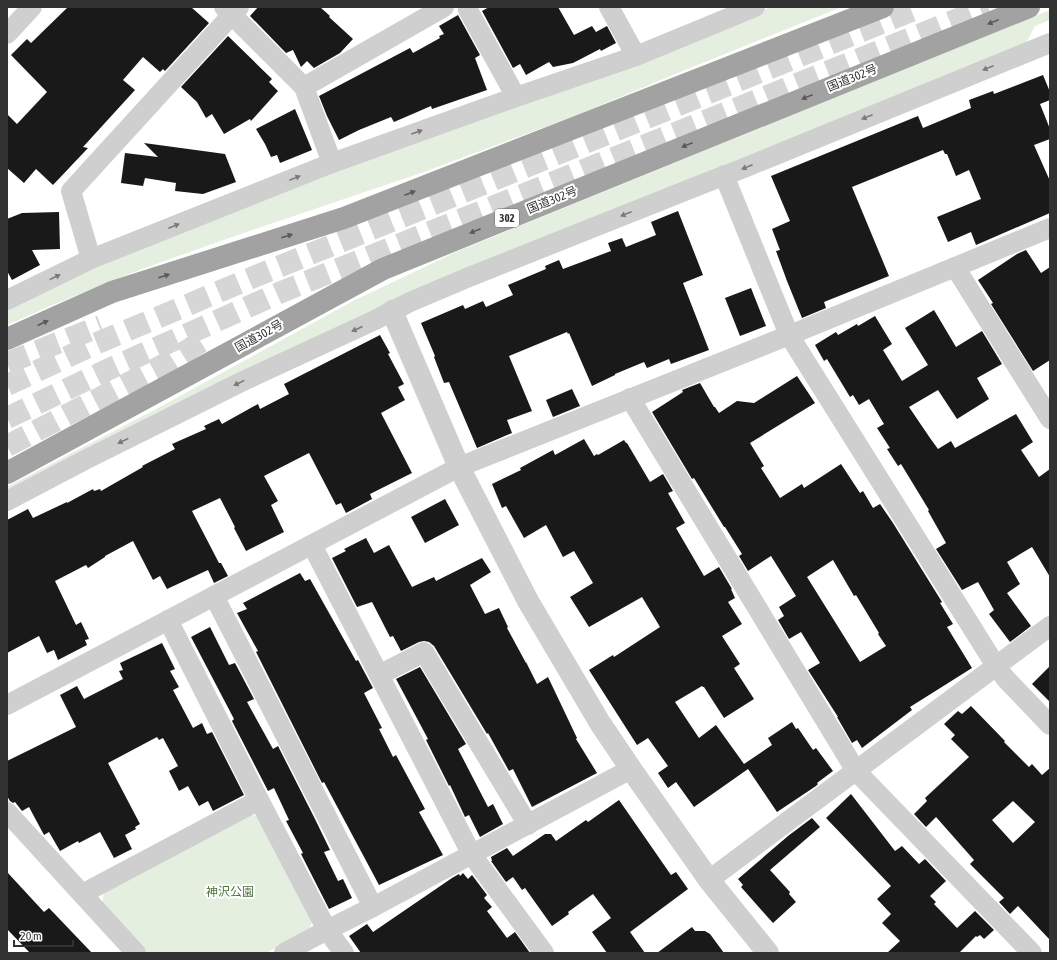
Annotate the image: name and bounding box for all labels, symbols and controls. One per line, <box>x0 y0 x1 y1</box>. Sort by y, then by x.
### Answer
one-way arrow <box>986 19 998 25</box>
street label: 国道302号 <box>825 62 879 94</box>
one-way arrow <box>982 65 993 71</box>
one-way arrow <box>801 94 813 100</box>
one-way arrow <box>861 115 873 121</box>
one-way arrow <box>411 129 423 135</box>
one-way arrow <box>680 143 692 149</box>
one-way arrow <box>741 164 753 170</box>
one-way arrow <box>289 174 301 180</box>
street label: 国道302号 <box>525 184 579 216</box>
one-way arrow <box>404 189 416 195</box>
road number: 302 <box>495 209 519 227</box>
one-way arrow <box>620 212 632 218</box>
one-way arrow <box>168 222 180 228</box>
one-way arrow <box>470 228 481 234</box>
one-way arrow <box>282 233 294 239</box>
one-way arrow <box>158 273 170 279</box>
one-way arrow <box>49 274 60 280</box>
street label: 国道302号 <box>232 317 286 355</box>
one-way arrow <box>37 320 48 326</box>
one-way arrow <box>351 326 363 332</box>
one-way arrow <box>234 380 245 386</box>
one-way arrow <box>117 438 129 444</box>
park label: 神沢公園 <box>206 885 254 899</box>
scale bar <box>14 922 73 948</box>
text: 20 m <box>20 929 42 943</box>

